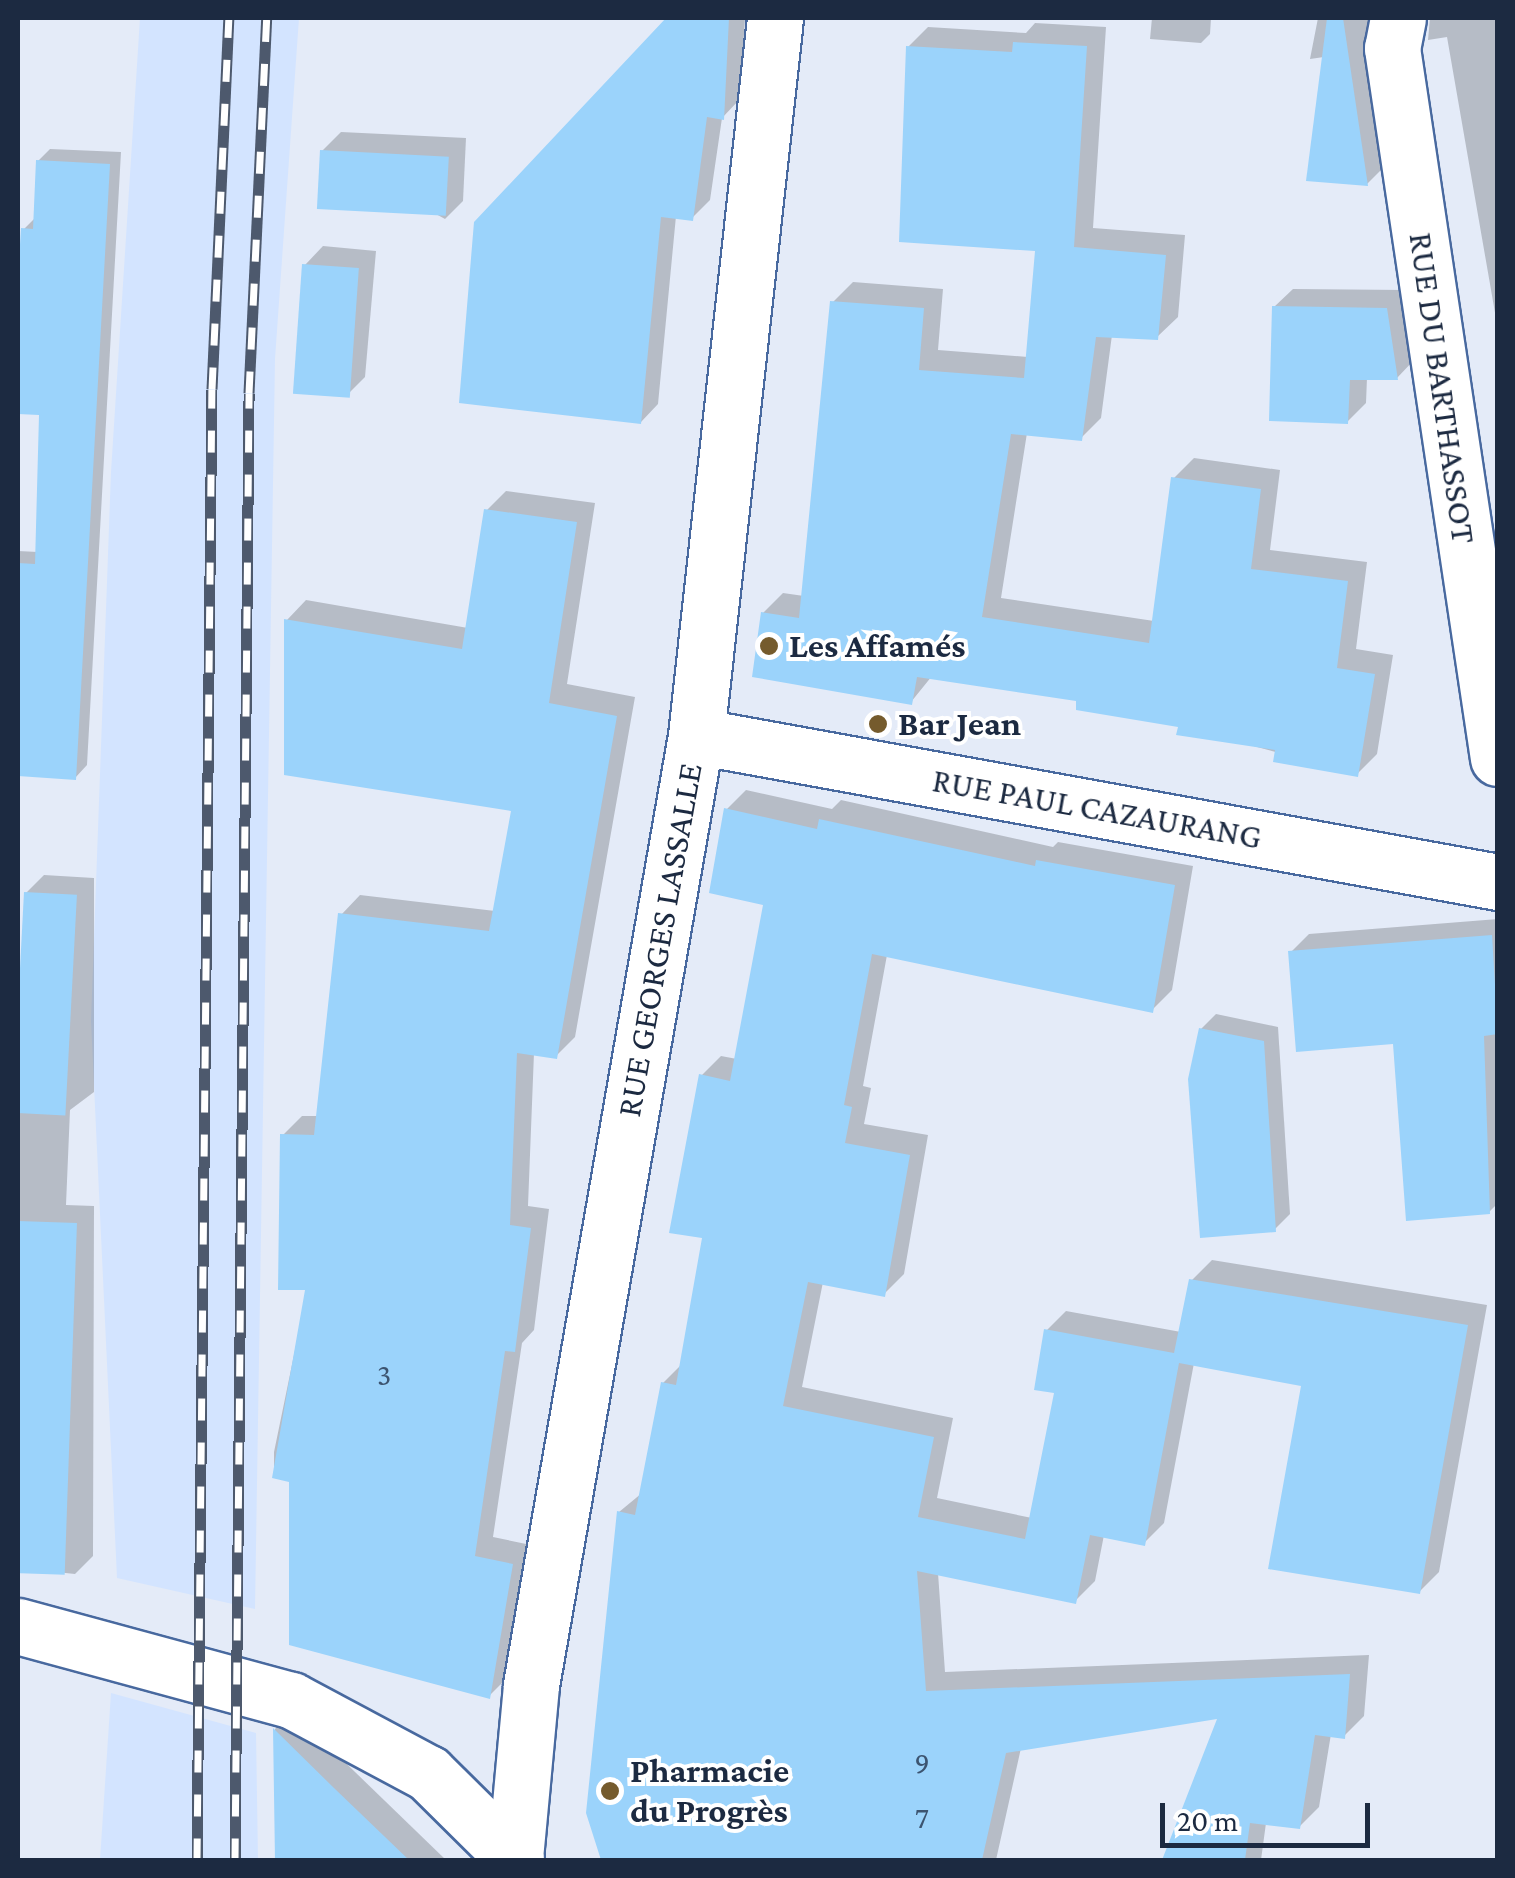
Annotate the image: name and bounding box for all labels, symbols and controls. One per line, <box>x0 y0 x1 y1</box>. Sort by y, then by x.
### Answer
street label: RUE DU BARTHASSOT <box>1399 230 1485 546</box>
place label: Les Affamés <box>789 625 966 667</box>
marker: Les Affamés <box>758 635 780 657</box>
place label: Bar Jean <box>898 703 1021 745</box>
marker: Bar Jean <box>867 713 889 735</box>
street label: RUE PAUL CAZAURANG <box>929 759 1265 859</box>
street label: RUE GEORGES LASSALLE <box>608 760 712 1120</box>
house number: 3 <box>377 1357 391 1393</box>
house number: 9 <box>914 1745 930 1781</box>
place label: Pharmacie du Progrès <box>630 1750 789 1832</box>
marker: Pharmacie du Progrès <box>599 1780 621 1802</box>
scale bar <box>1165 1783 1375 1845</box>
house number: 7 <box>915 1800 929 1836</box>
text: 20 m <box>1177 1804 1238 1837</box>

